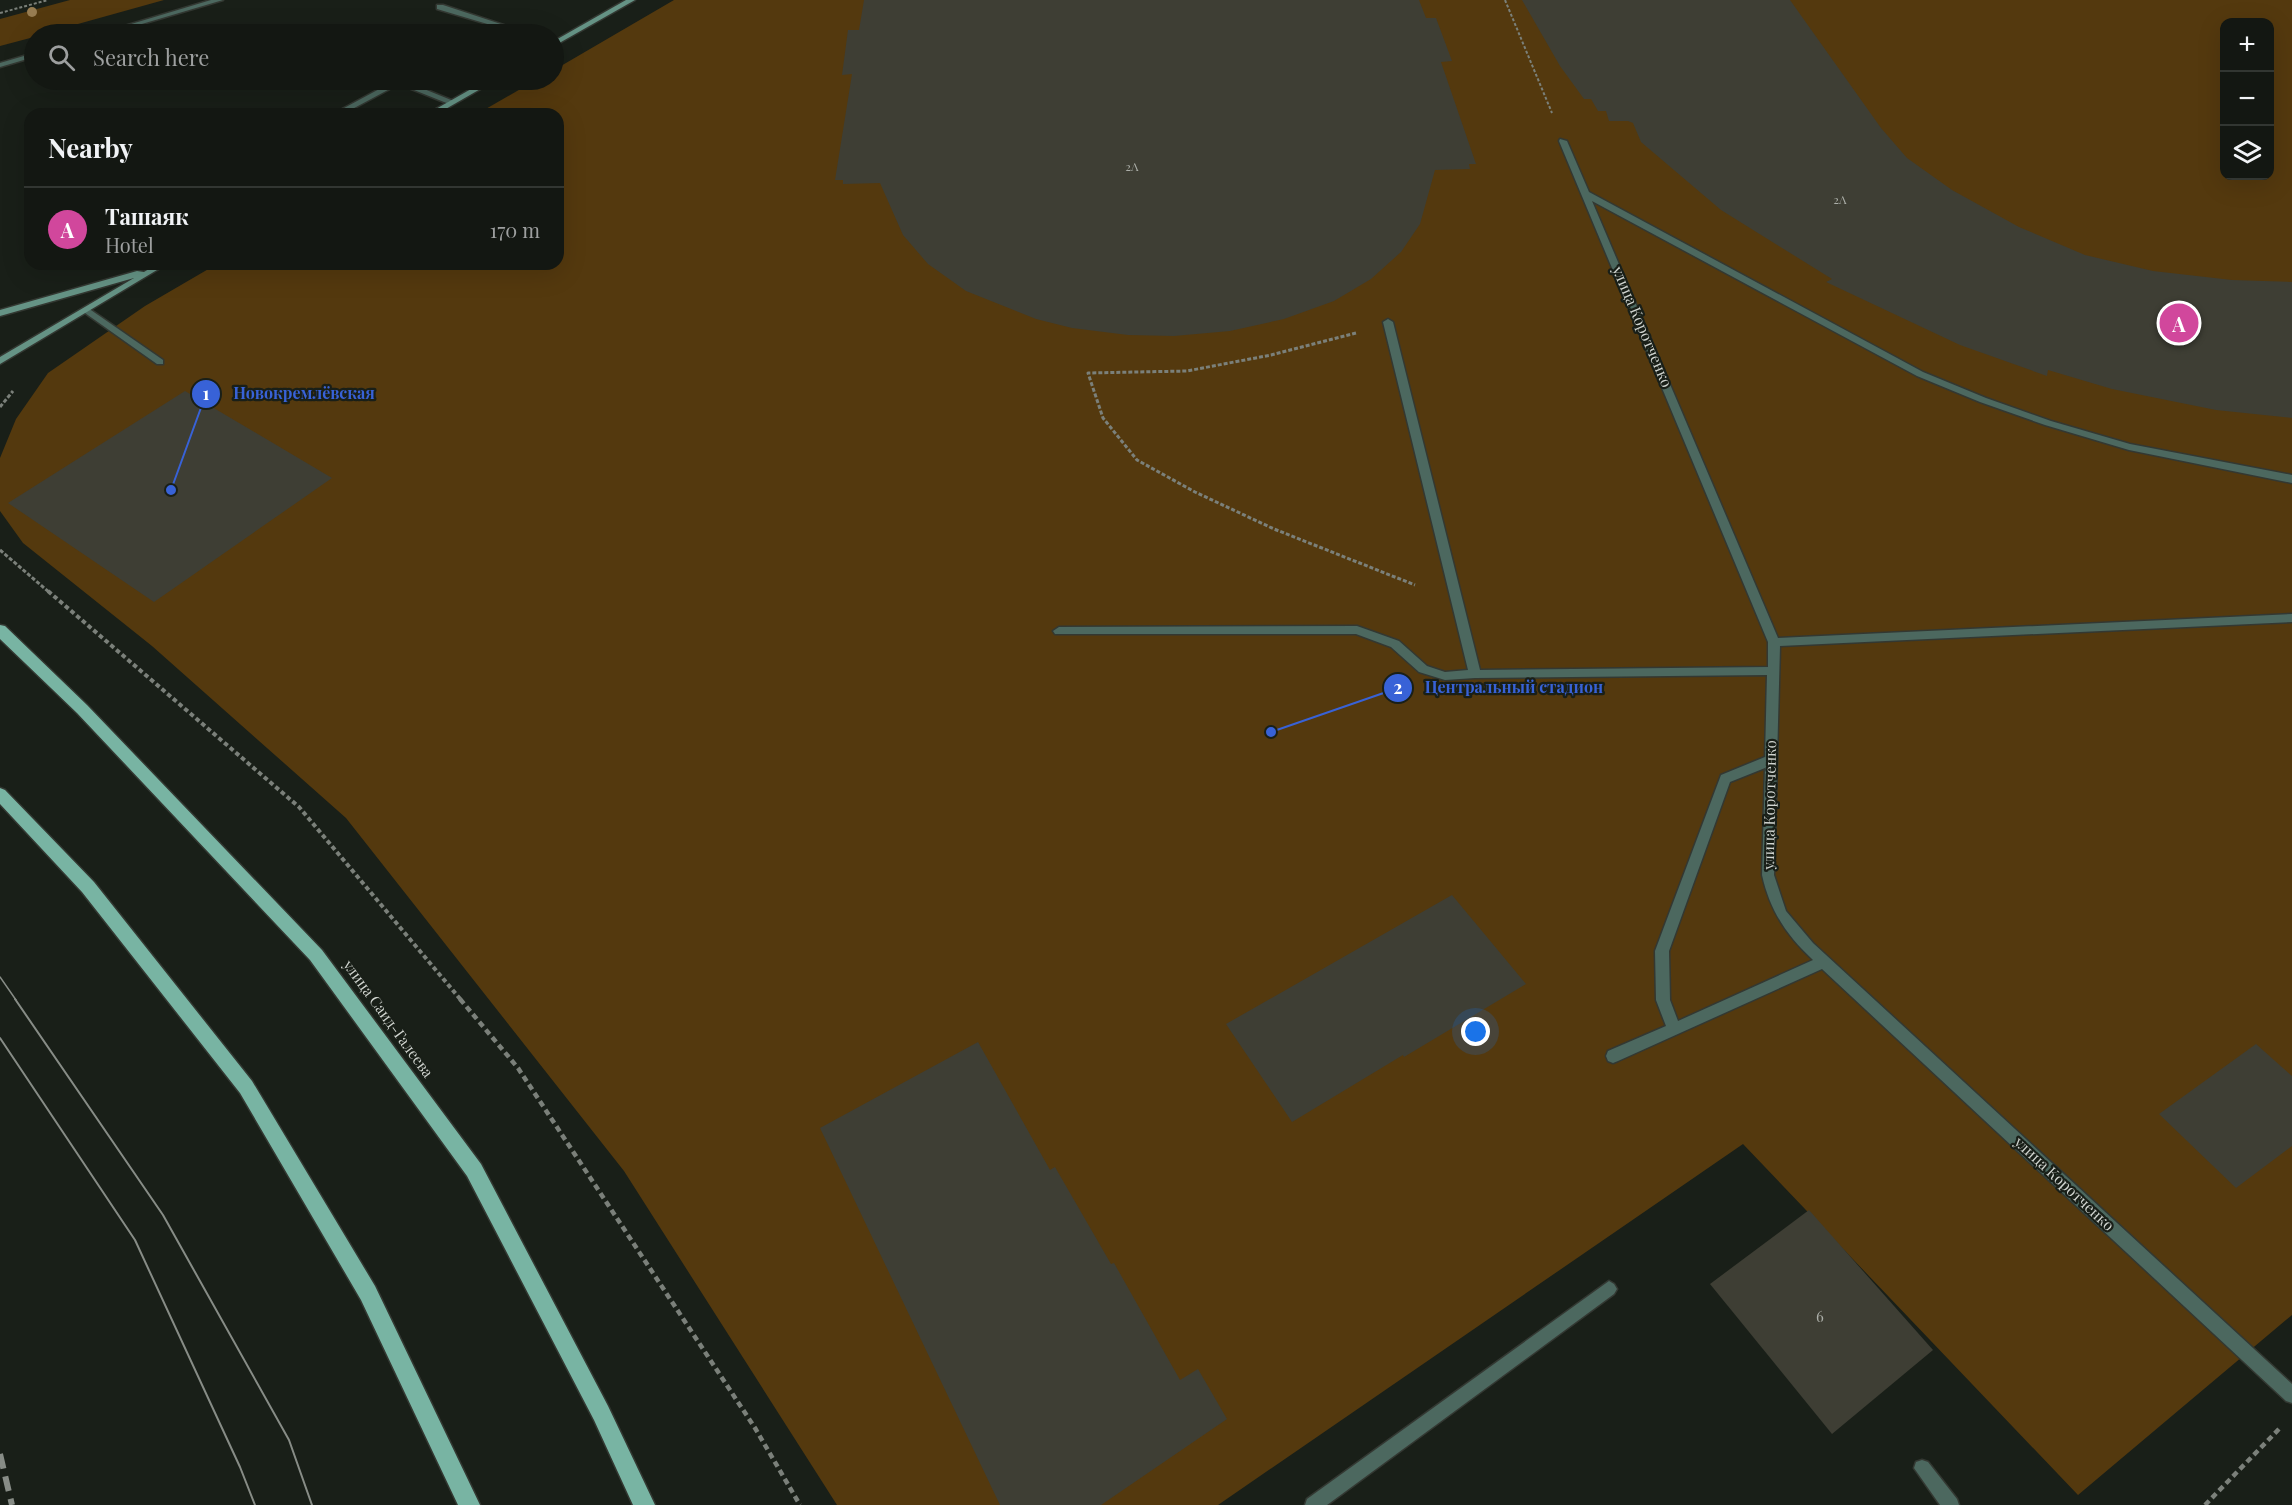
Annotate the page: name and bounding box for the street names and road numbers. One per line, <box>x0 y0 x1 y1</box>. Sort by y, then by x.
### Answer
street label: улица Коротченко <box>1608 262 1677 390</box>
street label: улица Коротченко <box>1758 740 1780 871</box>
street label: улица Саид-Галеева <box>339 955 439 1082</box>
street label: улица Коротченко <box>2010 1131 2119 1235</box>

